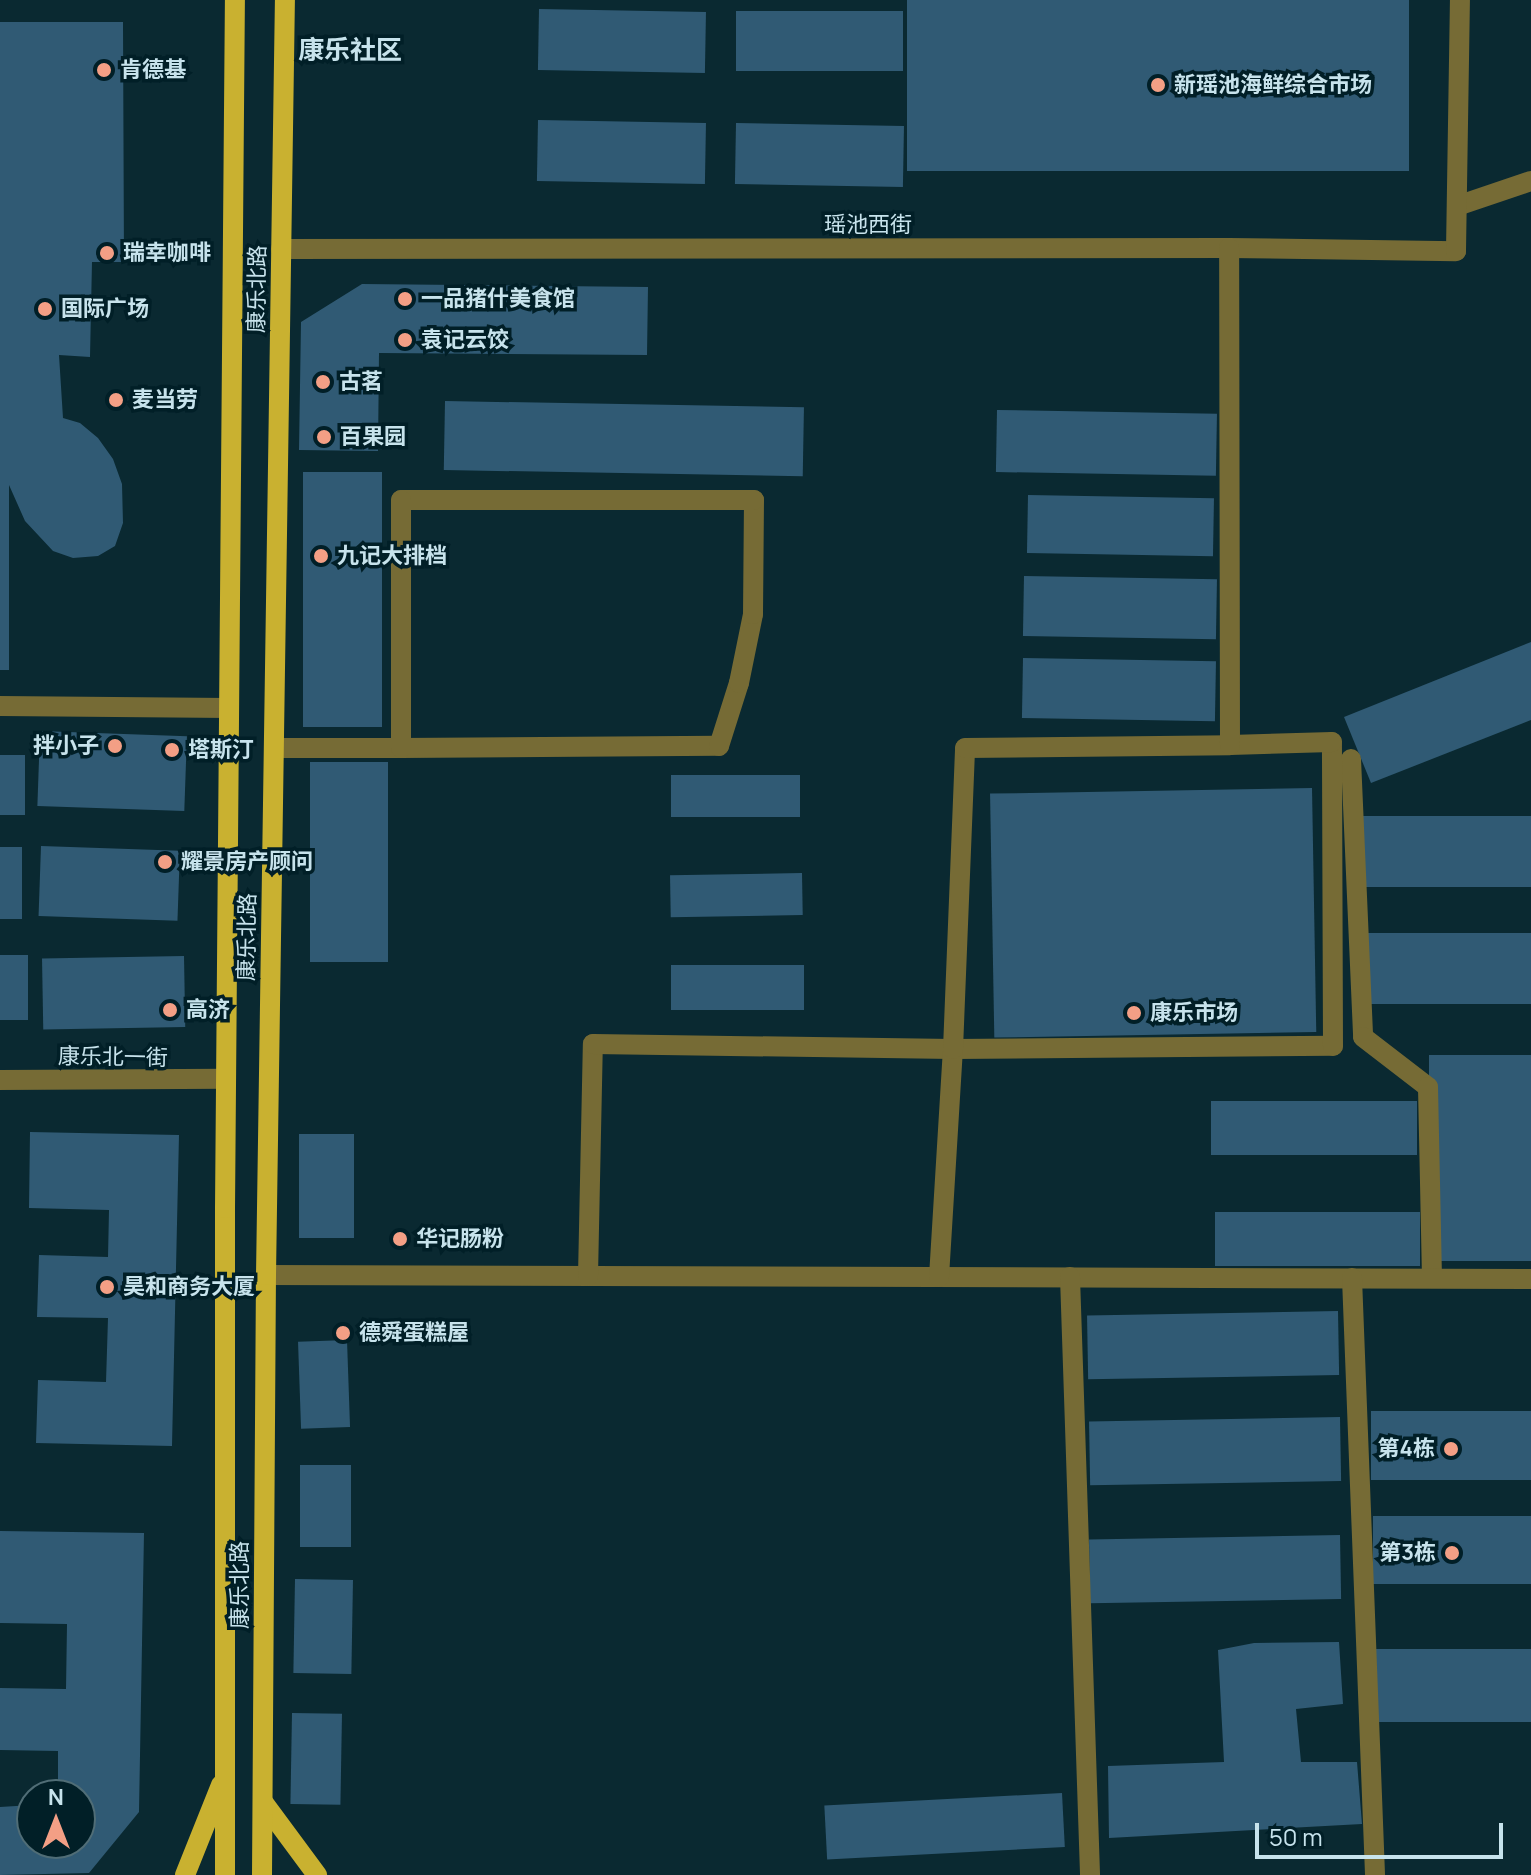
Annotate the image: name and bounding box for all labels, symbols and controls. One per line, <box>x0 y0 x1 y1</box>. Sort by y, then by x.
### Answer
district label: 康乐社区 <box>298 34 402 66</box>
place label: 肯德基 <box>120 57 186 83</box>
marker: 肯德基 <box>95 61 113 79</box>
place label: 新瑶池海鲜综合市场 <box>1174 72 1372 98</box>
marker: 新瑶池海鲜综合市场 <box>1149 76 1167 94</box>
street label: 瑶池西街 <box>824 212 912 238</box>
place label: 瑞幸咖啡 <box>123 240 211 266</box>
marker: 瑞幸咖啡 <box>98 244 116 262</box>
street label: 康乐北路 <box>243 245 271 333</box>
place label: 一品猪什美食馆 <box>421 286 575 312</box>
marker: 一品猪什美食馆 <box>396 290 414 308</box>
place label: 国际广场 <box>61 296 149 322</box>
marker: 国际广场 <box>36 300 54 318</box>
place label: 袁记云饺 <box>421 327 509 353</box>
marker: 袁记云饺 <box>396 331 414 349</box>
place label: 古茗 <box>339 369 383 395</box>
marker: 古茗 <box>314 373 332 391</box>
place label: 麦当劳 <box>132 387 198 413</box>
marker: 麦当劳 <box>107 391 125 409</box>
place label: 百果园 <box>340 424 406 450</box>
marker: 百果园 <box>315 428 333 446</box>
place label: 九记大排档 <box>337 543 447 569</box>
marker: 九记大排档 <box>312 547 330 565</box>
place label: 拌小子 <box>33 733 99 759</box>
marker: 拌小子 <box>106 737 124 755</box>
place label: 塔斯汀 <box>188 737 254 763</box>
marker: 塔斯汀 <box>163 741 181 759</box>
place label: 耀景房产顾问 <box>181 849 313 875</box>
marker: 耀景房产顾问 <box>156 853 174 871</box>
street label: 康乐北路 <box>233 893 261 981</box>
place label: 高济 <box>186 997 230 1023</box>
place label: 康乐市场 <box>1150 1000 1238 1026</box>
marker: 高济 <box>161 1001 179 1019</box>
marker: 康乐市场 <box>1125 1004 1143 1022</box>
street label: 康乐北一街 <box>58 1043 168 1071</box>
place label: 华记肠粉 <box>416 1226 504 1252</box>
marker: 华记肠粉 <box>391 1230 409 1248</box>
place label: 昊和商务大厦 <box>123 1274 255 1300</box>
marker: 昊和商务大厦 <box>98 1278 116 1296</box>
place label: 德舜蛋糕屋 <box>359 1320 469 1346</box>
marker: 德舜蛋糕屋 <box>334 1324 352 1342</box>
place label: 第4栋 <box>1378 1436 1435 1462</box>
marker: 第4栋 <box>1442 1440 1460 1458</box>
place label: 第3栋 <box>1379 1540 1436 1566</box>
street label: 康乐北路 <box>227 1541 253 1629</box>
marker: 第3栋 <box>1443 1544 1461 1562</box>
north arrow <box>16 1779 96 1859</box>
text: N <box>48 1782 64 1812</box>
scale bar <box>1259 1807 1507 1857</box>
text: 50 m <box>1269 1820 1323 1853</box>

